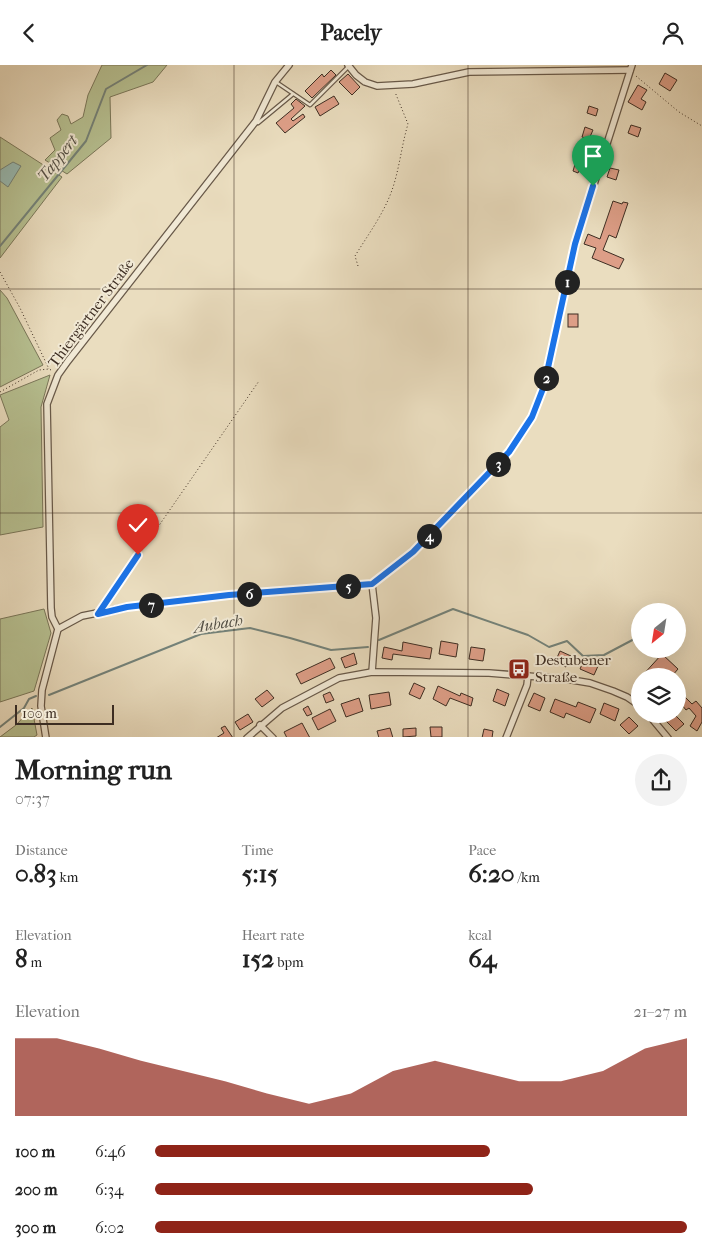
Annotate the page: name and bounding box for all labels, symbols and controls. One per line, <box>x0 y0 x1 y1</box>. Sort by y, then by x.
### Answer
icon: back <box>15 19 43 47</box>
icon: person <box>659 19 687 47</box>
text: Pacely <box>320 20 382 46</box>
water label: Tappert <box>33 130 82 185</box>
pin <box>572 135 614 186</box>
icon: arrive <box>579 142 607 170</box>
street label: Thiergärtner Straße <box>44 255 138 371</box>
pin: 1 <box>554 269 580 295</box>
text: 1 <box>565 274 570 291</box>
pin: 2 <box>534 365 558 391</box>
text: 2 <box>543 370 550 387</box>
pin: 3 <box>486 451 510 477</box>
text: 3 <box>496 456 501 473</box>
pin <box>117 504 159 555</box>
icon: check <box>124 511 152 539</box>
pin: 4 <box>416 523 442 549</box>
text: 4 <box>425 528 434 545</box>
pin: 5 <box>336 573 360 599</box>
text: 5 <box>345 578 352 595</box>
pin: 6 <box>236 581 262 607</box>
text: 6 <box>246 586 253 603</box>
pin: 7 <box>138 593 164 617</box>
text: 7 <box>148 597 155 614</box>
north arrow <box>631 603 686 657</box>
map controls <box>631 603 686 723</box>
water label: Aubach <box>190 610 244 637</box>
place label: Destubener Straße <box>535 651 612 686</box>
bus stop icon: Destubener Straße <box>507 657 531 681</box>
button: layers <box>631 668 686 723</box>
scale bar <box>15 703 114 726</box>
text: 100 m <box>22 705 57 722</box>
text: Morning run <box>15 753 172 786</box>
button: share <box>635 754 687 806</box>
text: 07:37 <box>15 789 50 808</box>
text: Distance <box>15 842 68 859</box>
text: Time <box>242 842 273 859</box>
text: Pace <box>468 842 496 859</box>
text: 0.83 <box>15 859 56 888</box>
text: 5:15 <box>242 859 278 888</box>
text: 6:20 <box>468 859 515 888</box>
text: km <box>56 869 78 886</box>
text: /km <box>515 869 540 886</box>
text: Elevation <box>15 927 72 944</box>
text: Heart rate <box>242 927 304 944</box>
text: kcal <box>468 927 492 944</box>
text: 8 <box>15 944 28 973</box>
text: 152 <box>242 944 274 973</box>
text: 64 <box>468 944 497 973</box>
text: m <box>28 954 42 971</box>
text: bpm <box>274 954 304 971</box>
text: Elevation <box>15 1002 80 1021</box>
text: 21–27 m <box>633 1002 687 1021</box>
text: 100 m <box>15 1142 55 1161</box>
text: 6:46 <box>95 1142 126 1161</box>
text: 200 m <box>15 1180 58 1199</box>
text: 6:34 <box>95 1180 124 1199</box>
text: 300 m <box>15 1218 56 1237</box>
text: 6:02 <box>95 1218 125 1237</box>

